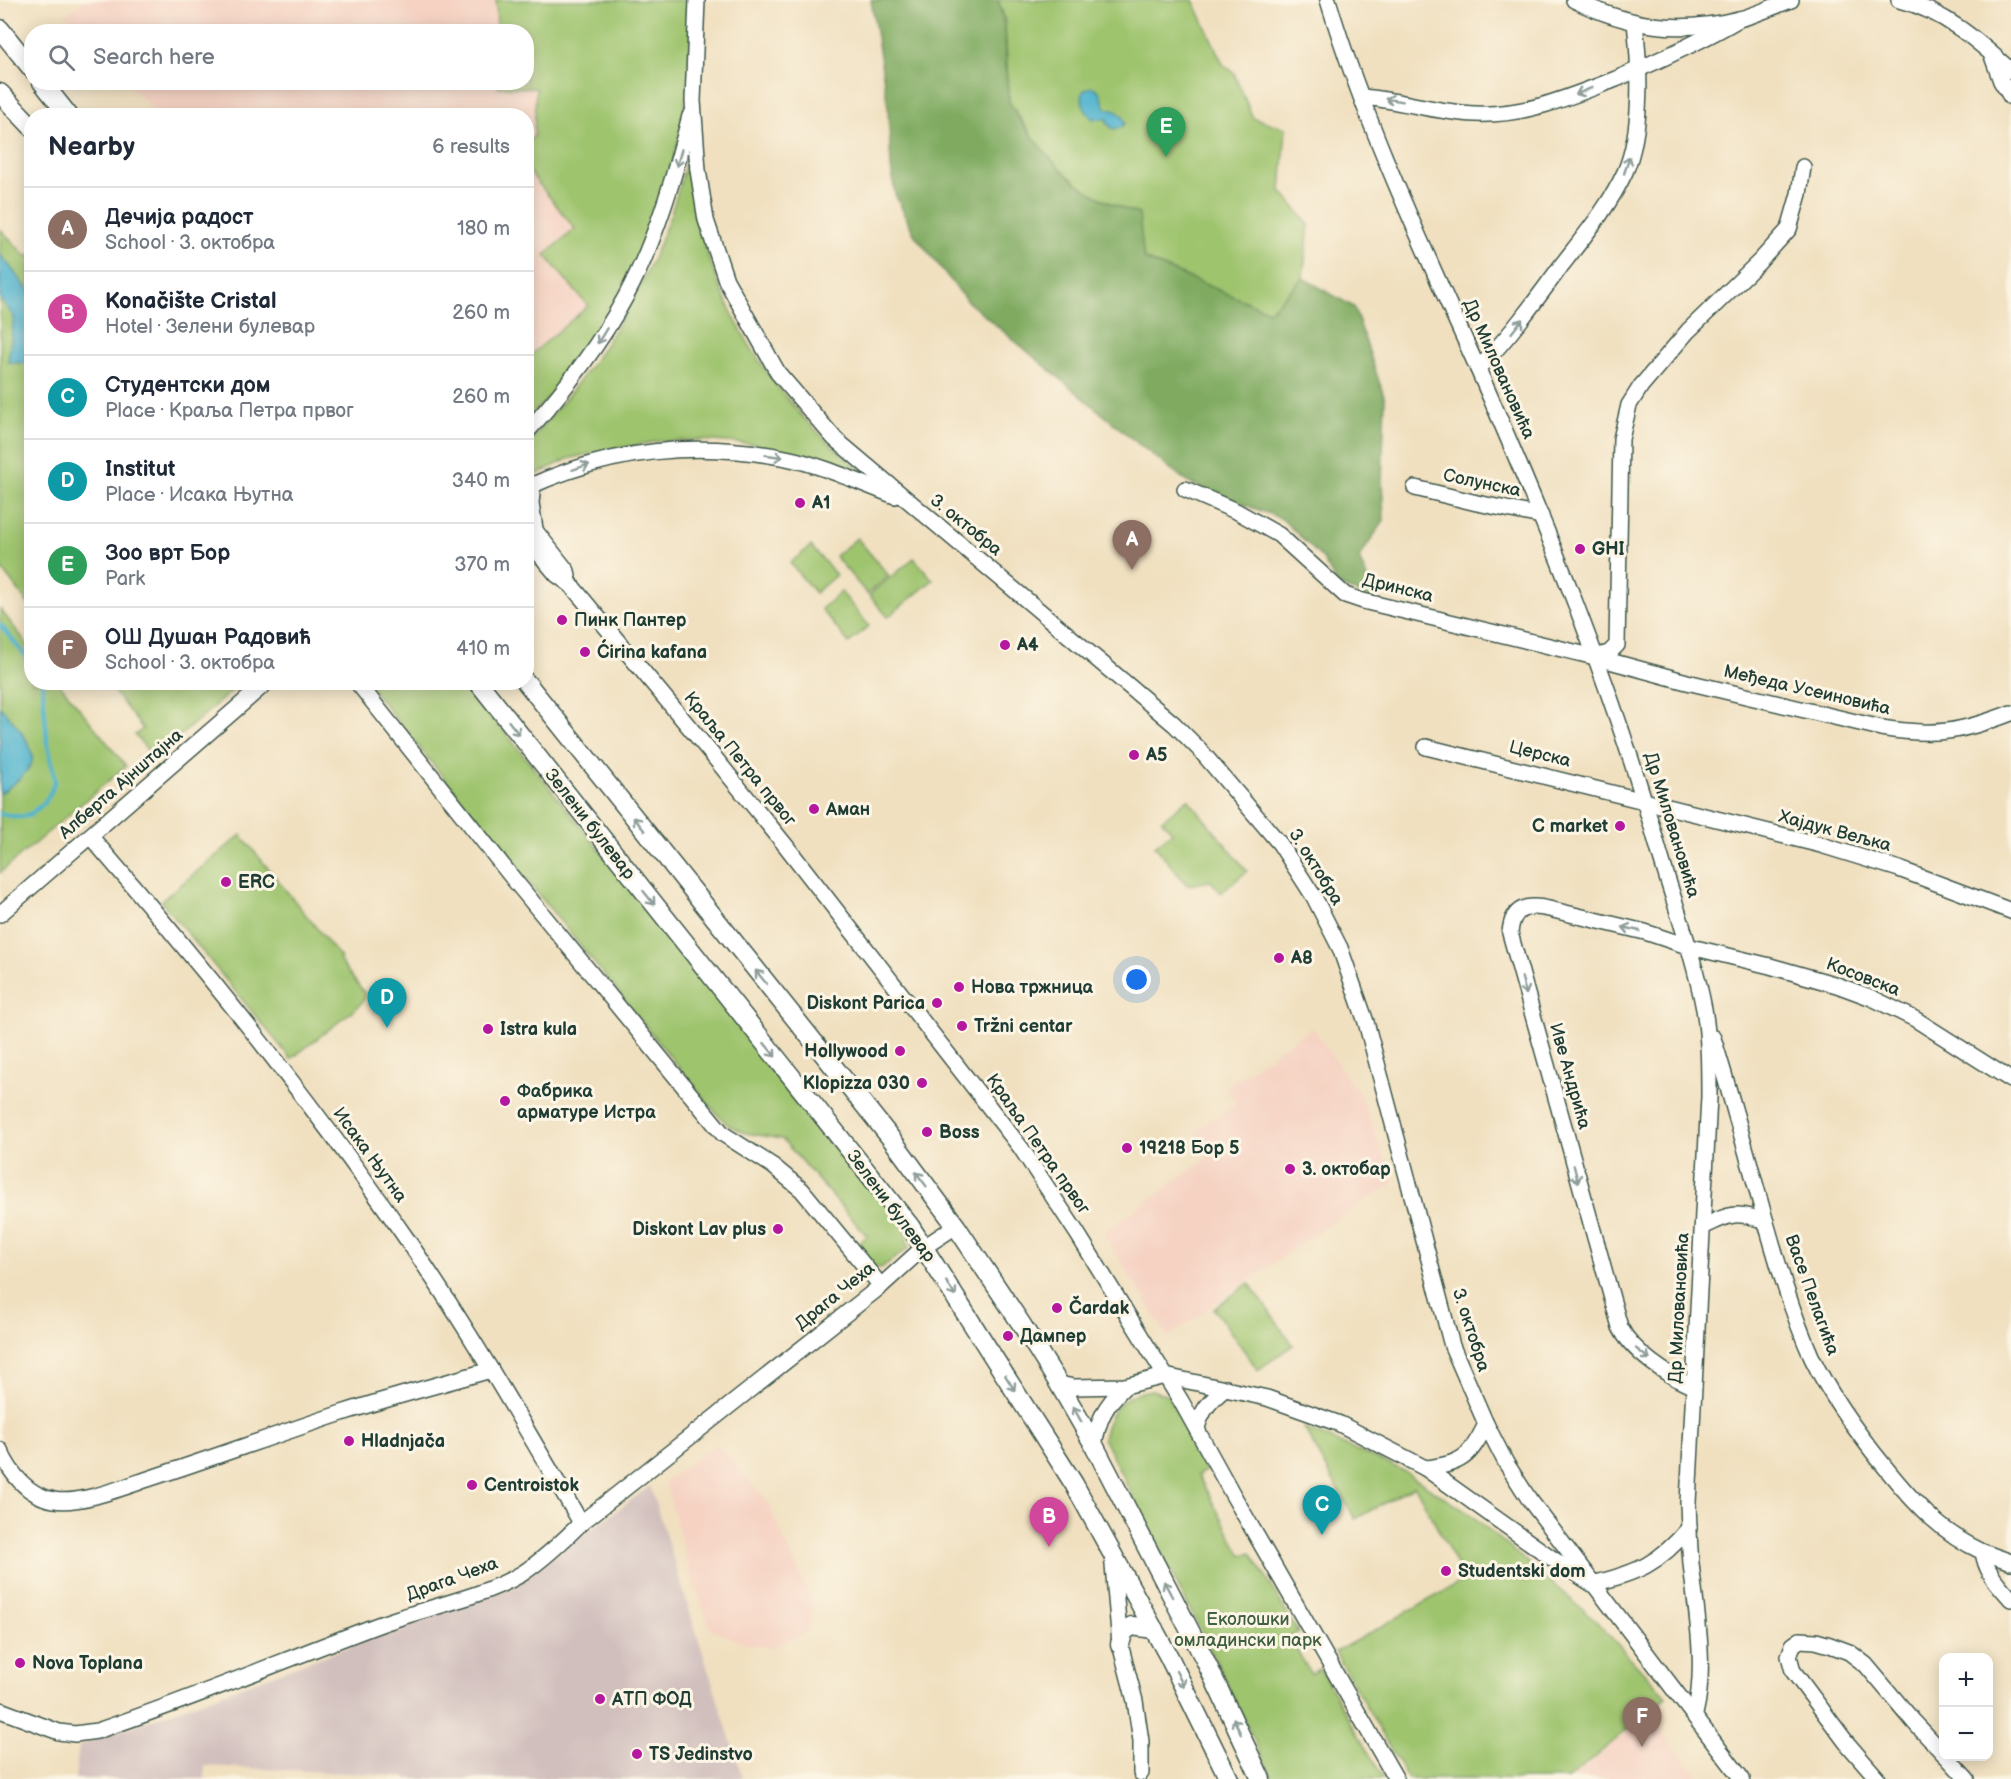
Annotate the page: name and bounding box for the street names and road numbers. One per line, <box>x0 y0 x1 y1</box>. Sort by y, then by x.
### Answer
street label: Др Миловановића <box>1459 296 1539 443</box>
street label: Солунска <box>1441 465 1523 502</box>
street label: 3. октобра <box>926 490 1006 561</box>
street label: Дринска <box>1361 569 1436 607</box>
street label: Међеда Усеиновића <box>1722 661 1893 720</box>
street label: Краља Петра првог <box>679 688 801 830</box>
street label: Алберта Ајнштајна <box>54 724 187 844</box>
street label: Церска <box>1507 736 1573 772</box>
street label: Др Миловановића <box>1640 750 1704 901</box>
street label: Зелени булевар <box>540 765 640 883</box>
street label: Хајдук Вељка <box>1777 806 1894 856</box>
street label: 3. октобра <box>1284 825 1348 910</box>
street label: Косовска <box>1823 953 1903 1001</box>
street label: Иве Андрића <box>1545 1020 1595 1132</box>
street label: Краља Петра првог <box>982 1070 1094 1218</box>
street label: Исака Њутна <box>328 1103 412 1207</box>
street label: Зелени булевар <box>842 1146 940 1266</box>
street label: Др Миловановића <box>1665 1232 1693 1384</box>
street label: Васе Пелагића <box>1780 1232 1844 1359</box>
street label: Драга Чеха <box>791 1257 879 1334</box>
street label: 3. октобра <box>1448 1286 1494 1375</box>
street label: Драга Чеха <box>403 1553 501 1605</box>

